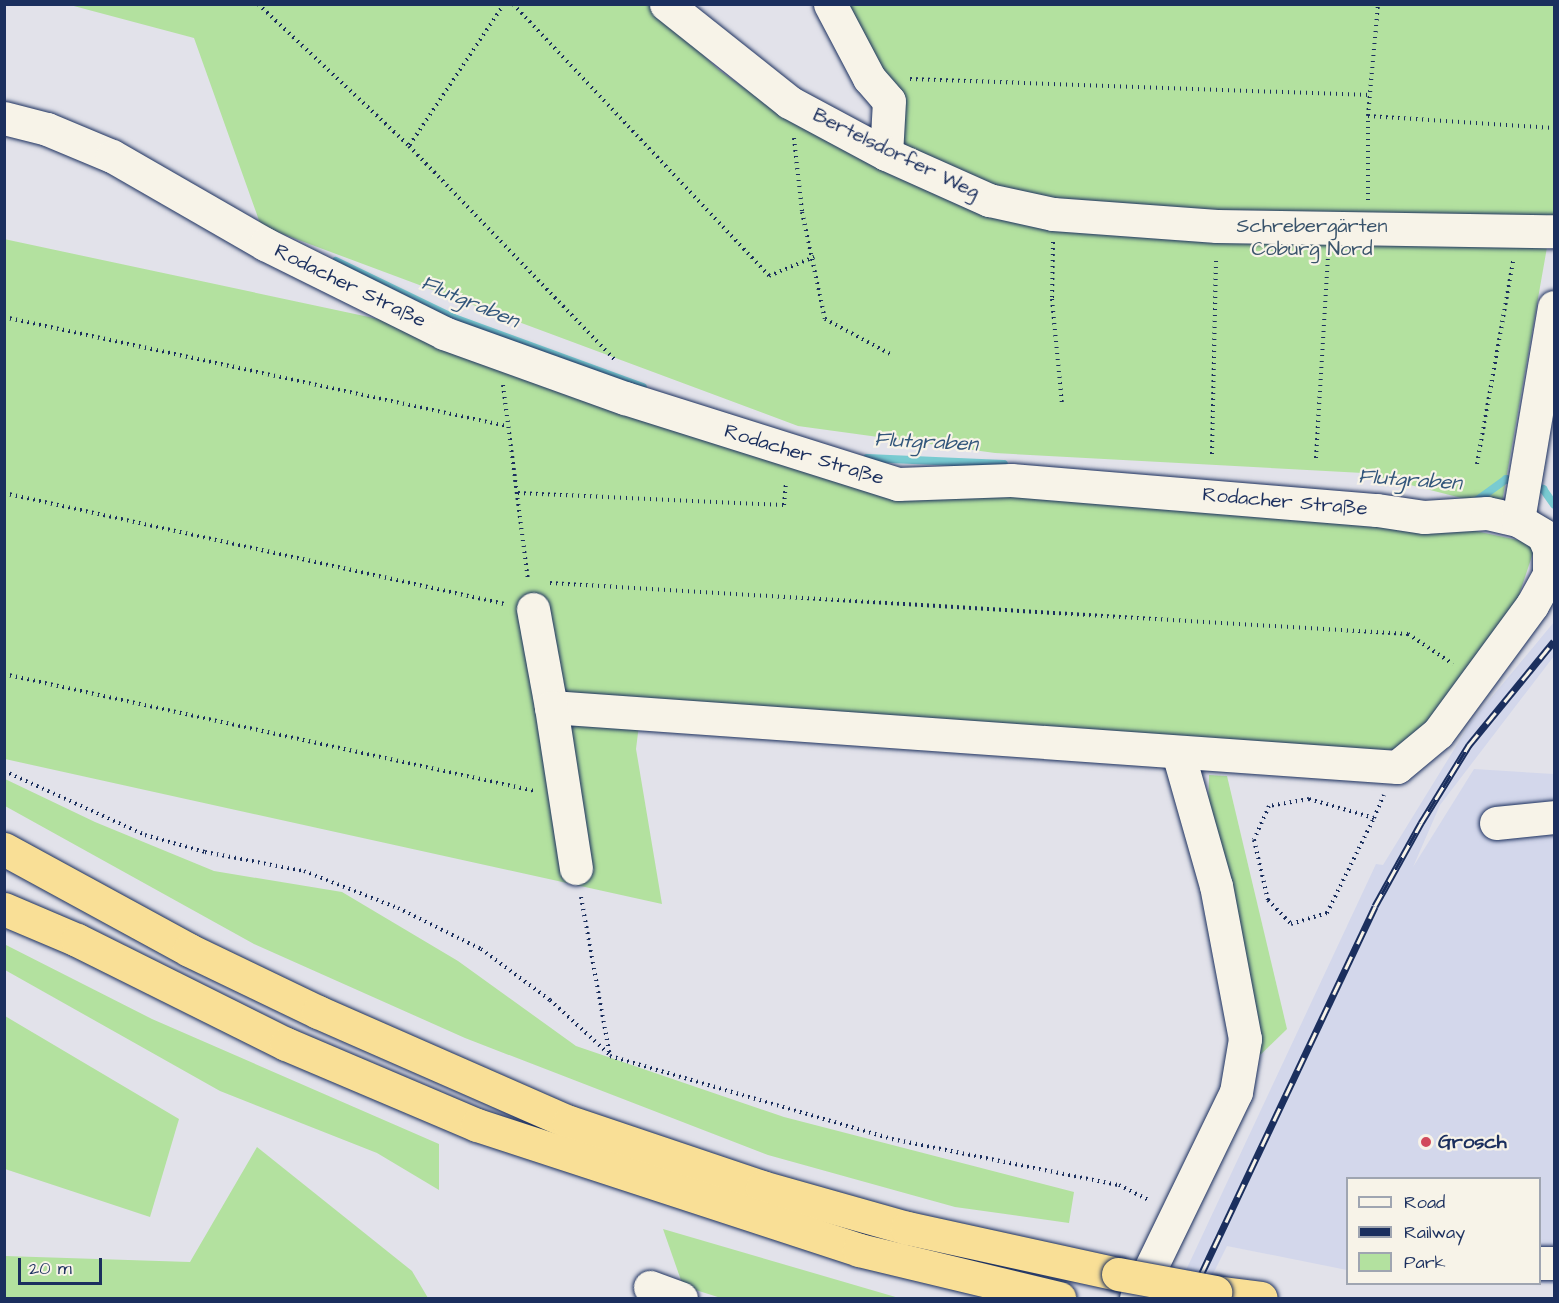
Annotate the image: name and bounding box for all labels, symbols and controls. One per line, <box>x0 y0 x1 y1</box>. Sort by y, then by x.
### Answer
street label: Bertelsdorfer Weg <box>809 103 983 205</box>
park label: Schrebergärten Coburg Nord <box>1237 214 1387 261</box>
street label: Rodacher Straße <box>270 239 430 333</box>
water label: Flutgraben <box>417 270 523 334</box>
street label: Rodacher Straße <box>721 419 887 491</box>
water label: Flutgraben <box>874 427 978 457</box>
water label: Flutgraben <box>1357 464 1463 496</box>
street label: Rodacher Straße <box>1201 483 1369 521</box>
place label: Grosch <box>1438 1130 1507 1154</box>
marker: Grosch <box>1419 1135 1433 1149</box>
legend <box>1346 1177 1541 1285</box>
text: Road <box>1404 1190 1445 1215</box>
text: Railway <box>1404 1220 1465 1245</box>
scale bar <box>21 1246 105 1284</box>
text: Park <box>1404 1250 1446 1275</box>
text: 20 m <box>29 1256 72 1281</box>

